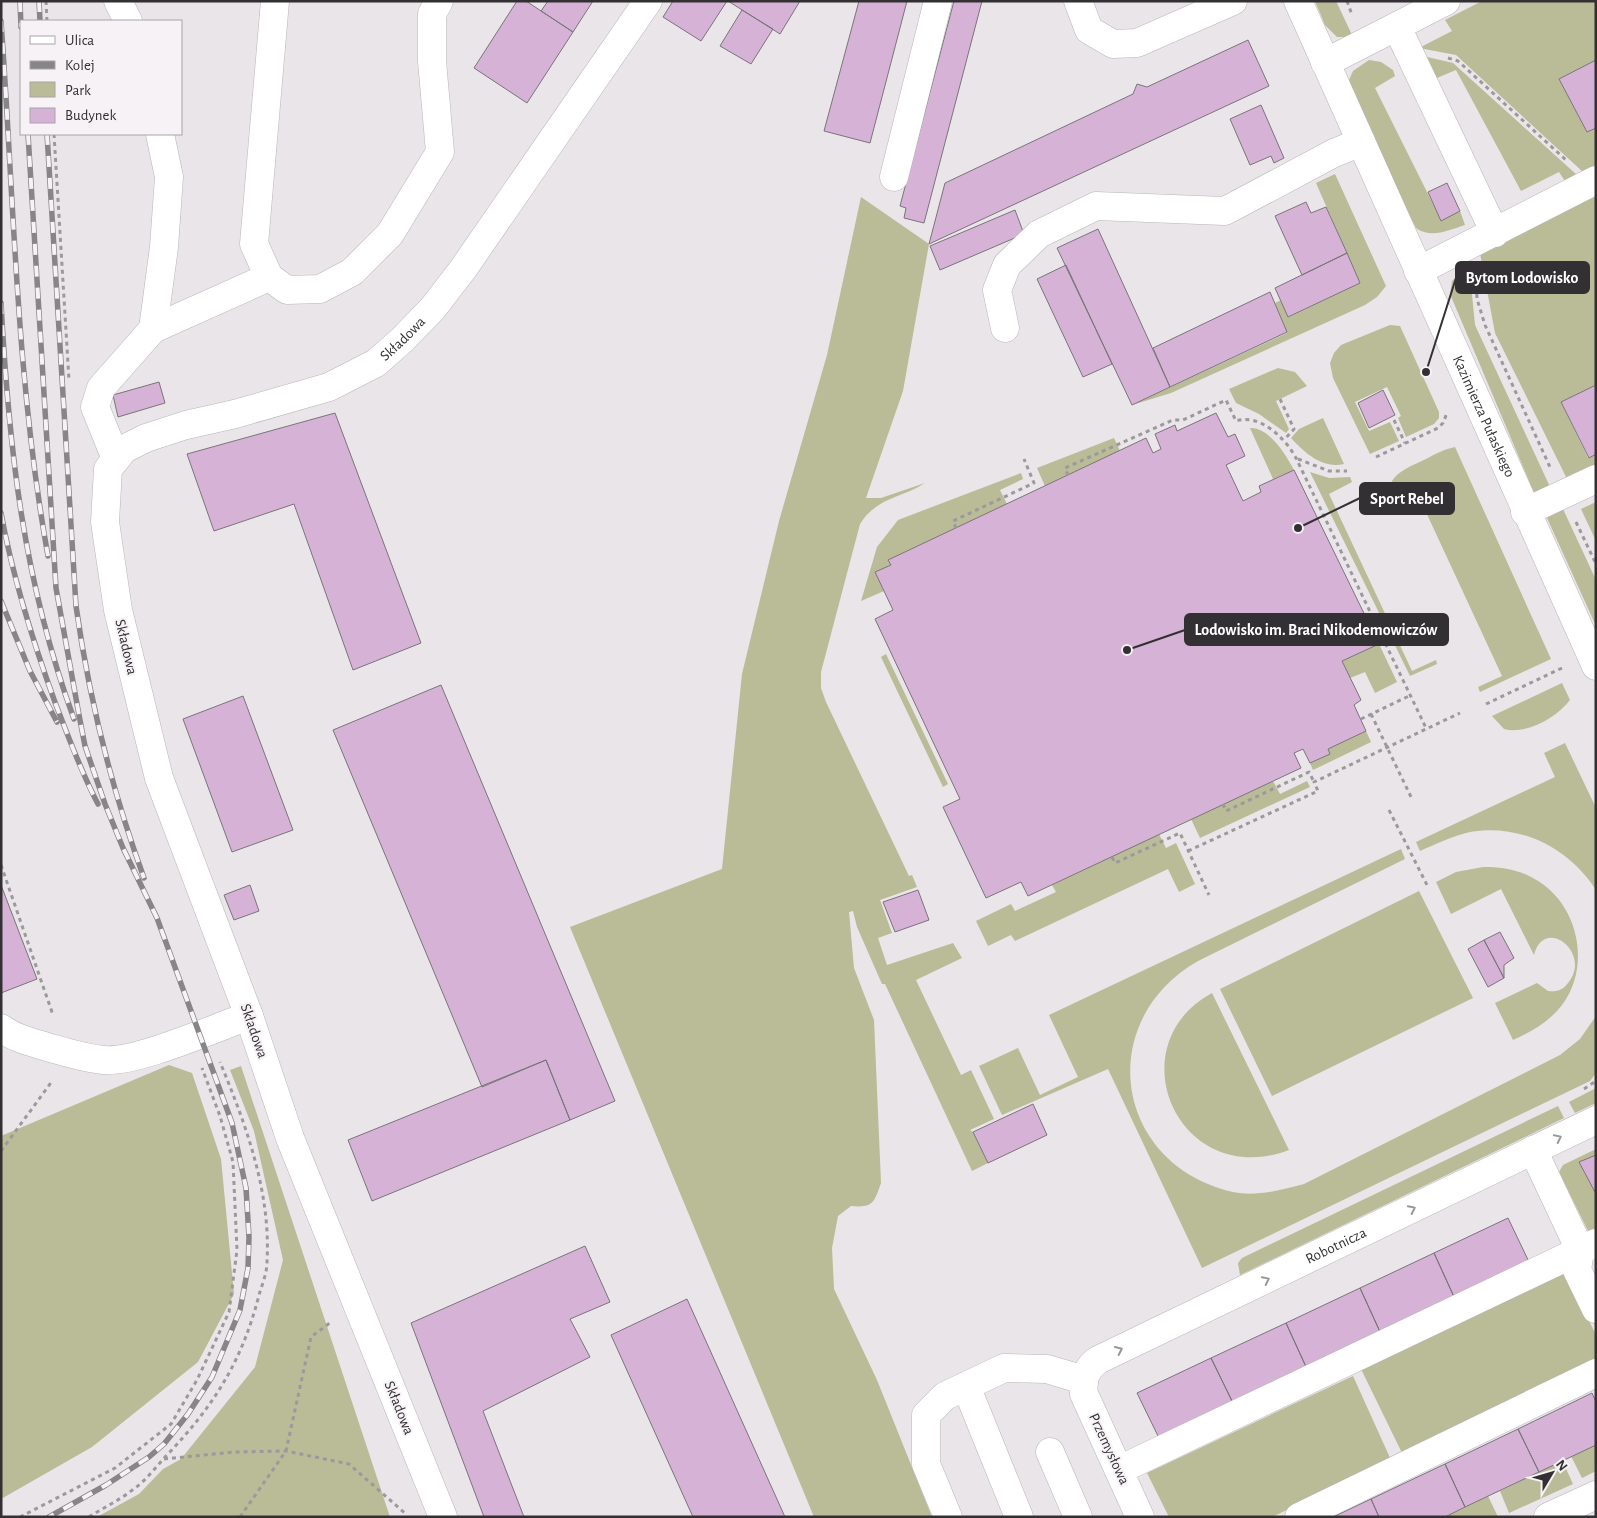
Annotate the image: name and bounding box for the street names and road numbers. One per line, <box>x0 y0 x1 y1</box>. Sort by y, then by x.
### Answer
street label: Składowa <box>377 314 428 363</box>
street label: Kazimierza Pułaskiego <box>1450 353 1518 479</box>
street label: Składowa <box>112 618 140 676</box>
street label: Składowa <box>238 1002 270 1060</box>
street label: Robotnicza <box>1303 1224 1369 1266</box>
street label: Składowa <box>381 1379 417 1437</box>
street label: Przemysłowa <box>1086 1411 1132 1487</box>

